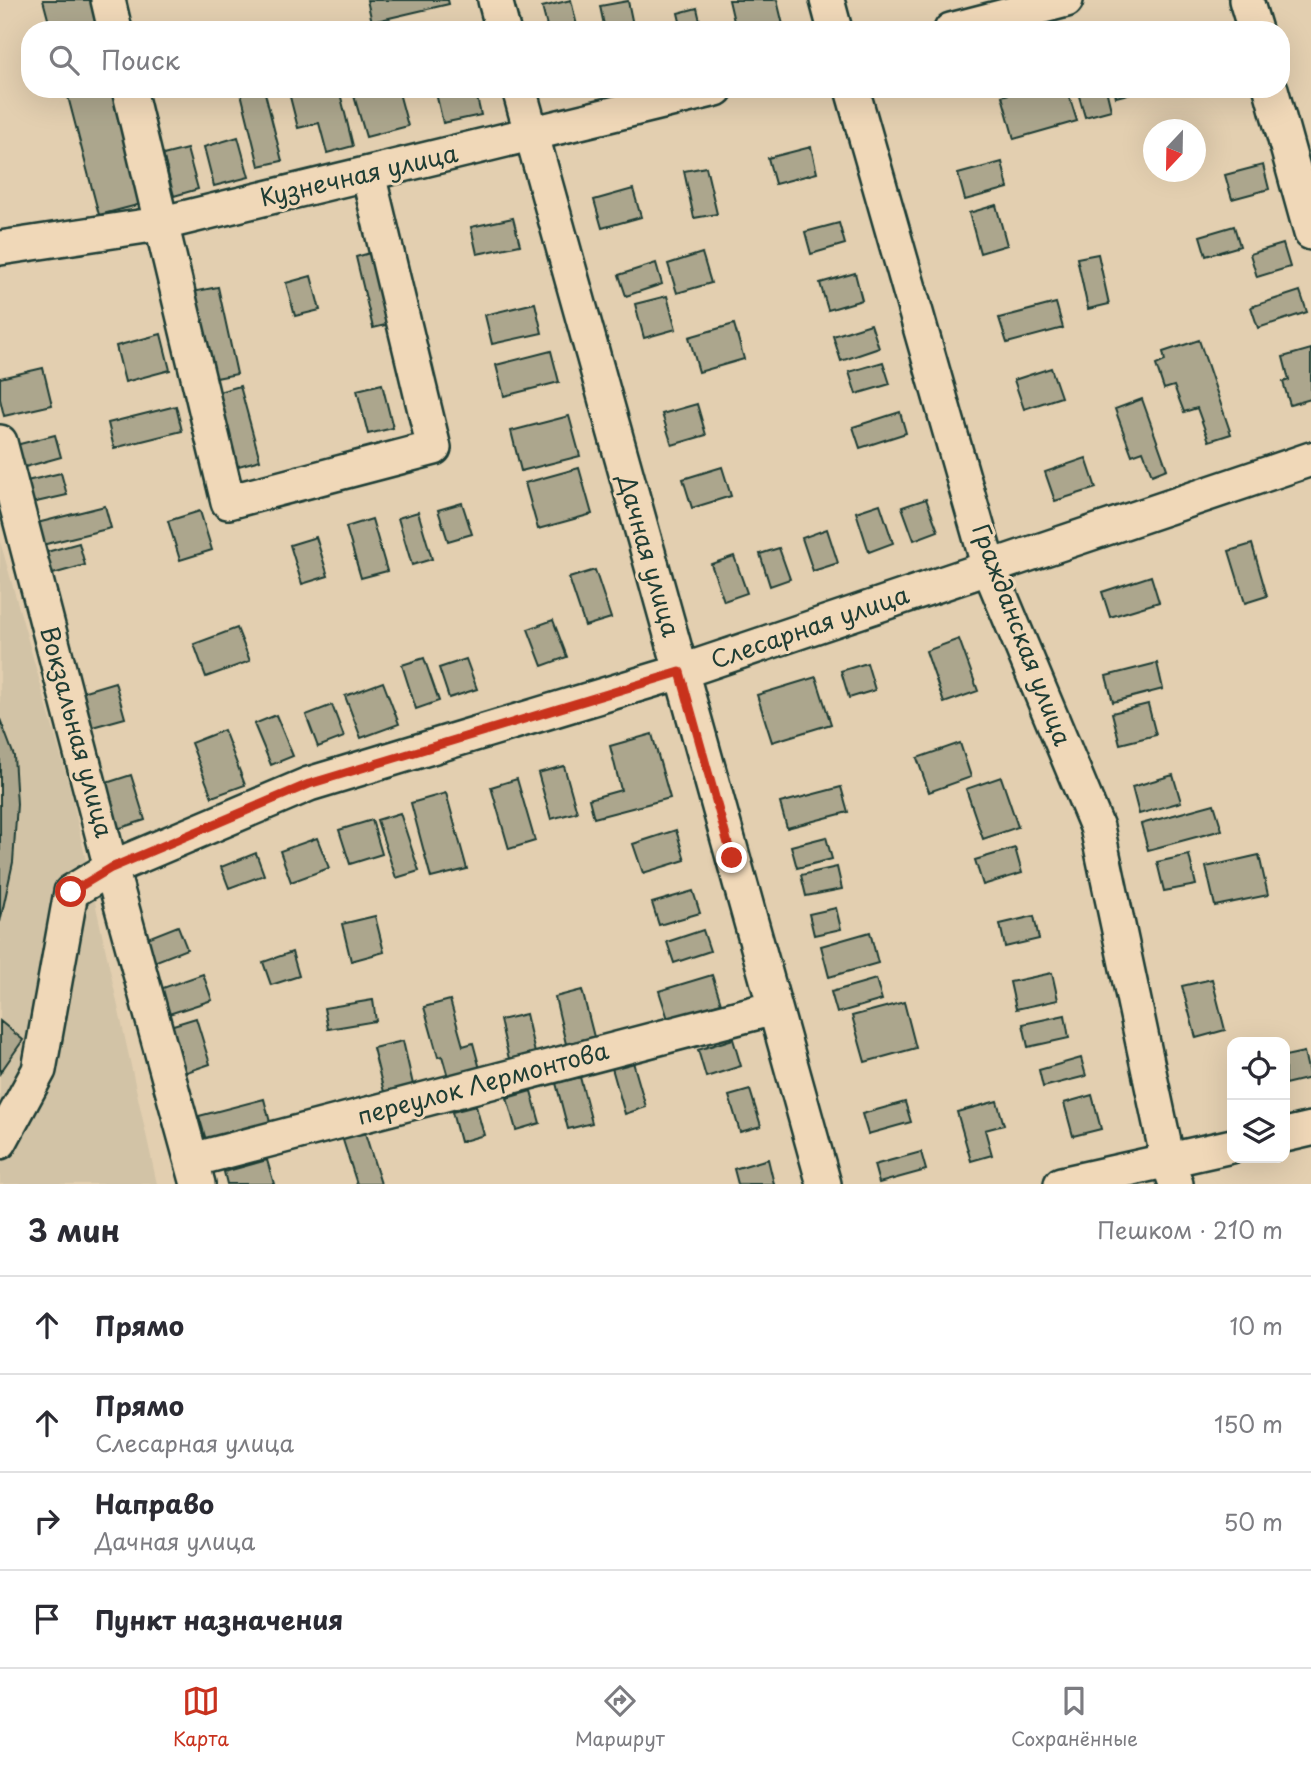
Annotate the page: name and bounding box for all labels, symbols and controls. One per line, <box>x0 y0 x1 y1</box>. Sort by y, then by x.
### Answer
search box <box>21 21 1290 98</box>
text: Поиск <box>101 40 180 79</box>
icon: search <box>45 41 83 79</box>
north arrow <box>1143 119 1206 182</box>
street label: Кузнечная улица <box>256 134 461 214</box>
street label: Дачная улица <box>609 469 690 641</box>
street label: Гражданская улица <box>964 518 1082 750</box>
street label: Слесарная улица <box>705 575 913 677</box>
street label: Вокзальная улица <box>32 622 123 841</box>
route end <box>716 842 747 873</box>
route start <box>55 876 86 907</box>
street label: переулок Лермонтова <box>353 1031 612 1133</box>
map controls <box>1227 1037 1290 1163</box>
button: locate <box>1227 1037 1290 1100</box>
button: layers <box>1227 1100 1290 1163</box>
text: 3 мин <box>28 1207 120 1252</box>
text: Пешком · 210 m <box>1097 1212 1283 1247</box>
icon: ahead <box>28 1306 66 1344</box>
text: Прямо <box>95 1306 184 1345</box>
text: 10 m <box>1229 1308 1283 1343</box>
text: Прямо <box>95 1386 184 1425</box>
icon: ahead <box>28 1404 66 1442</box>
text: 150 m <box>1214 1406 1283 1441</box>
text: Слесарная улица <box>95 1425 294 1460</box>
text: Направо <box>95 1484 214 1523</box>
icon: right <box>28 1502 66 1540</box>
text: 50 m <box>1223 1504 1283 1539</box>
text: Дачная улица <box>95 1523 255 1558</box>
icon: arrive <box>28 1600 66 1638</box>
text: Пункт назначения <box>95 1600 343 1639</box>
tab: Карта <box>173 1682 229 1752</box>
tab: Маршрут <box>575 1682 665 1752</box>
tab: Сохранённые <box>1011 1682 1138 1752</box>

